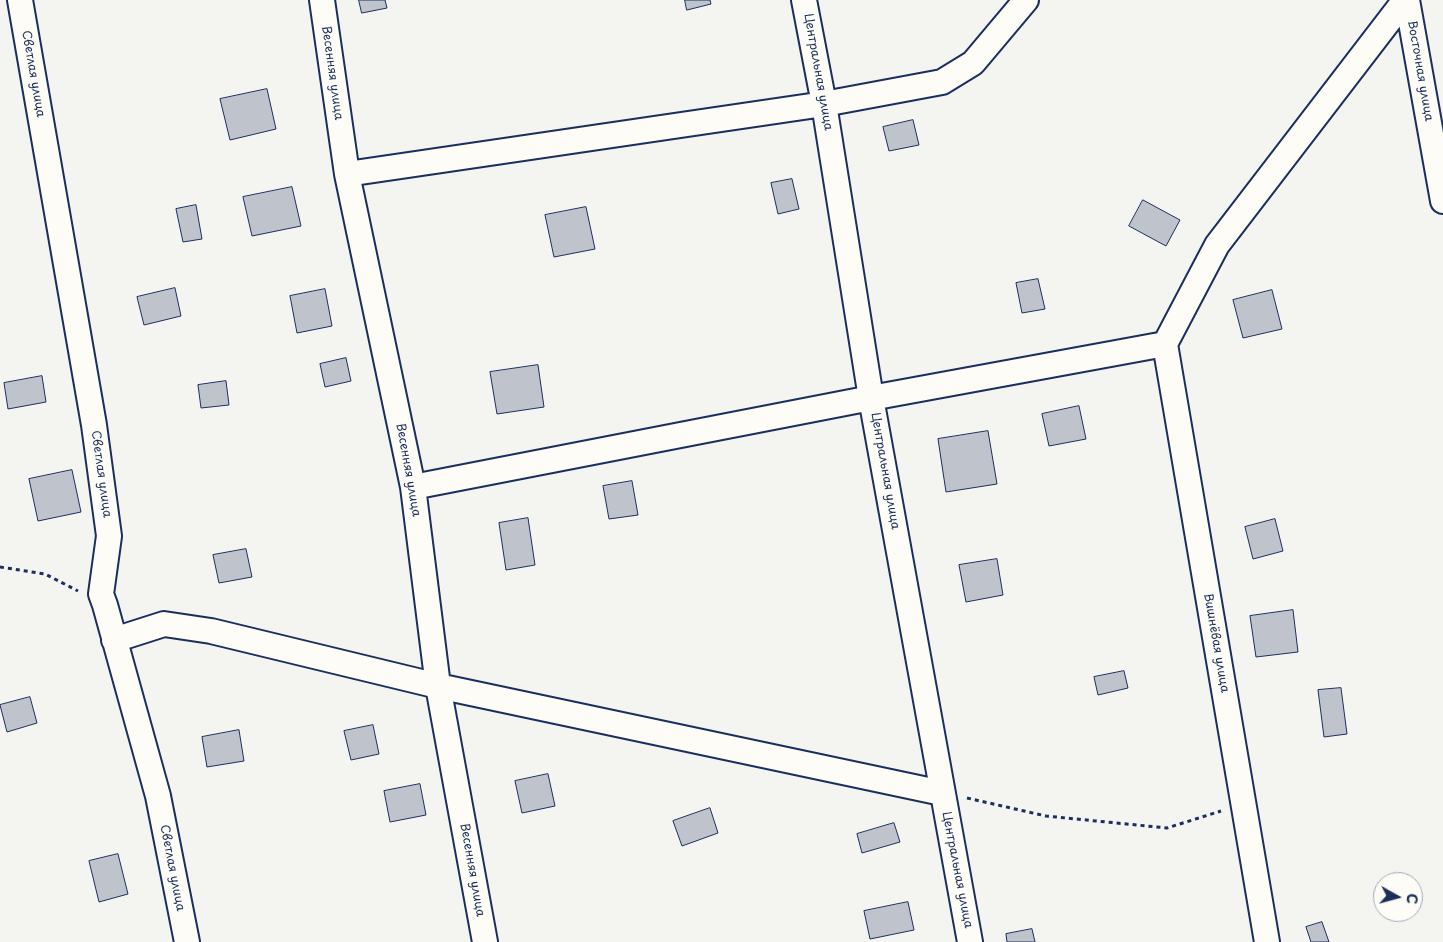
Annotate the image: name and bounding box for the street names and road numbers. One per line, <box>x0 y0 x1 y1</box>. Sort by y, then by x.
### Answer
street label: Центральная улица <box>801 12 835 132</box>
street label: Восточная улица <box>1404 20 1436 122</box>
street label: Весенняя улица <box>318 25 346 121</box>
street label: Светлая улица <box>18 30 48 118</box>
street label: Центральная улица <box>868 411 902 531</box>
street label: Весенняя улица <box>393 422 423 518</box>
street label: Светлая улица <box>88 430 114 518</box>
street label: Вишнёвая улица <box>1200 592 1232 694</box>
street label: Центральная улица <box>939 810 975 930</box>
street label: Весенняя улица <box>457 822 487 918</box>
street label: Светлая улица <box>157 824 187 912</box>

